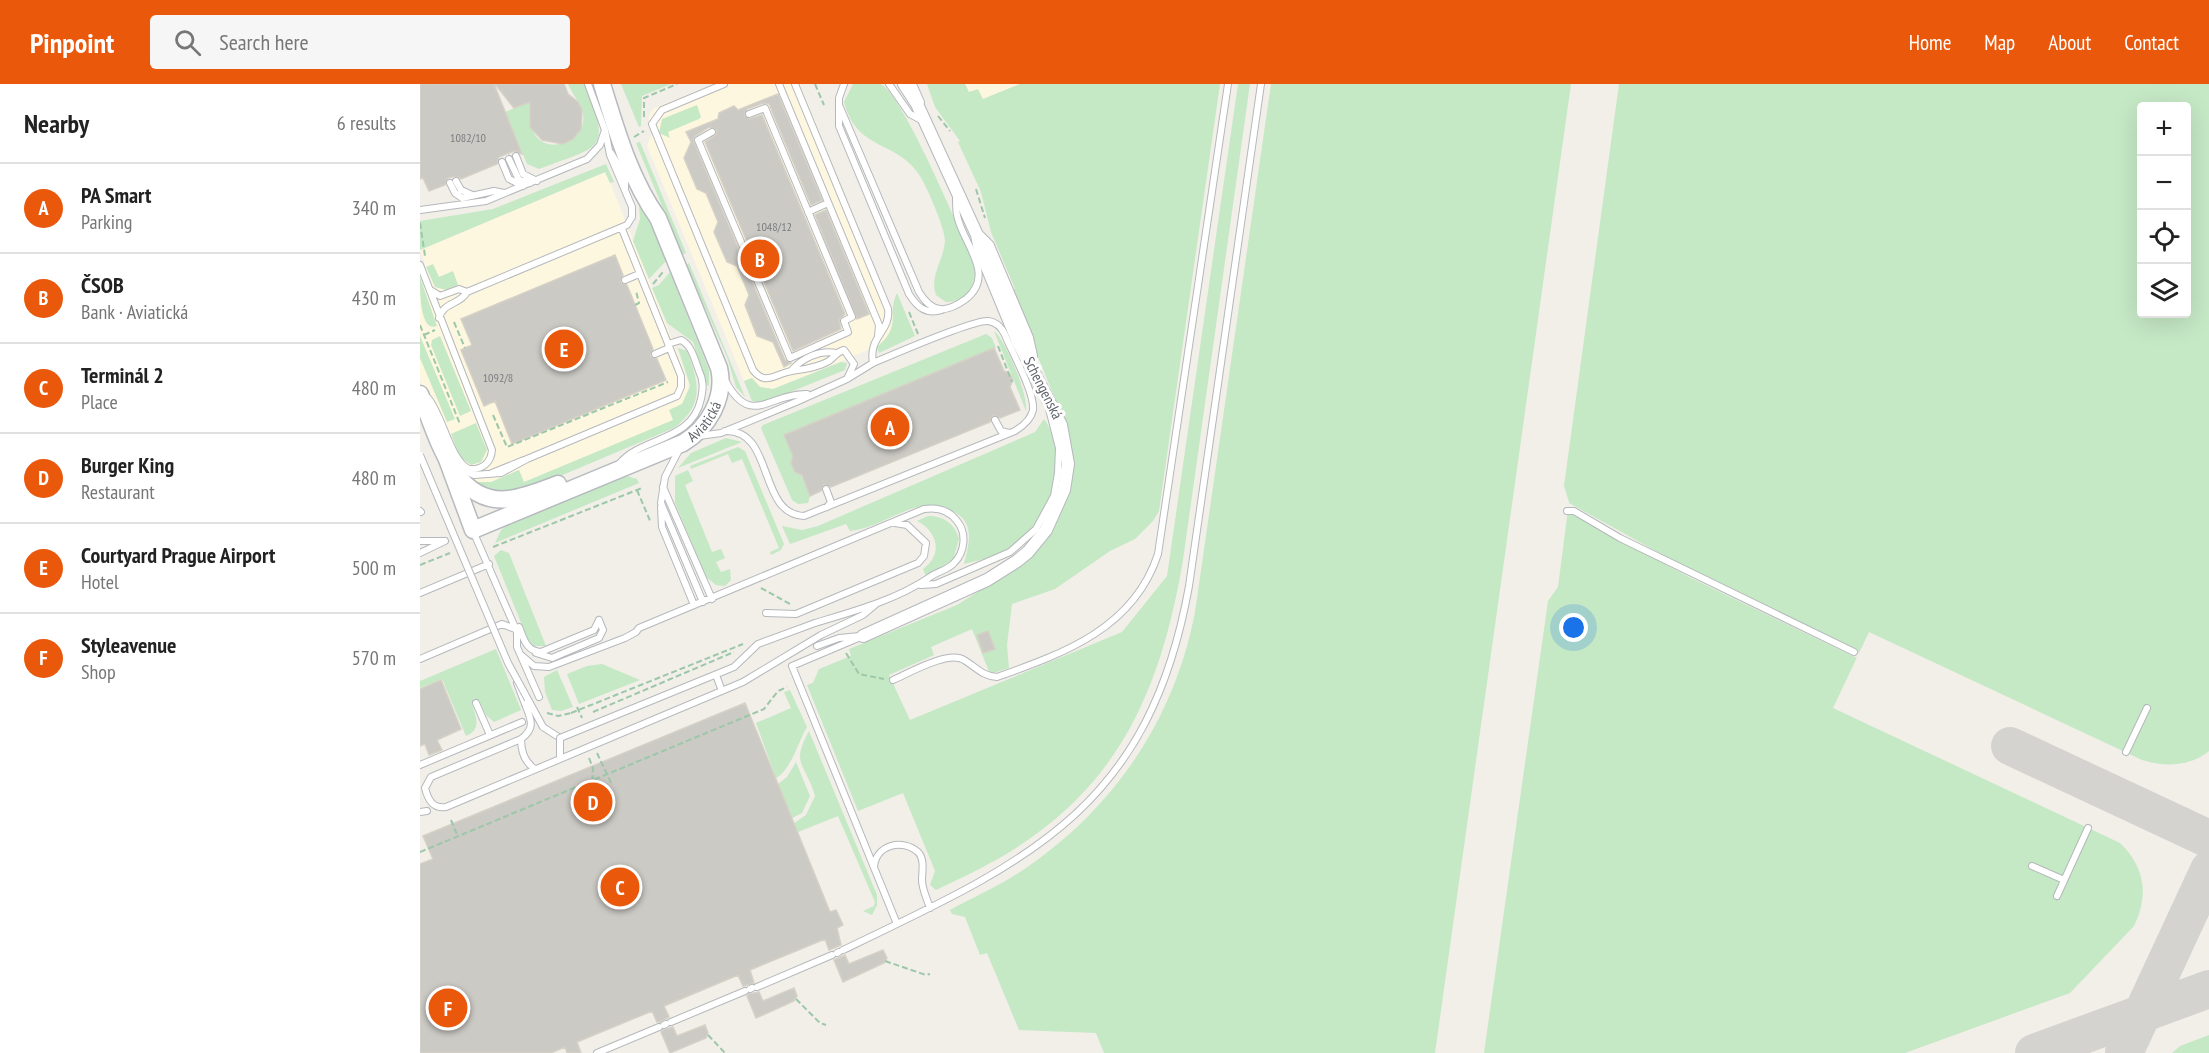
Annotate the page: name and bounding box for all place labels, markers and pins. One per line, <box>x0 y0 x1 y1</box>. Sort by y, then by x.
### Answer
pin: B <box>740 236 780 282</box>
pin: E <box>544 326 584 372</box>
pin: A <box>870 404 910 450</box>
pin: D <box>574 780 612 824</box>
pin: C <box>600 864 640 910</box>
pin: F <box>429 986 468 1030</box>

